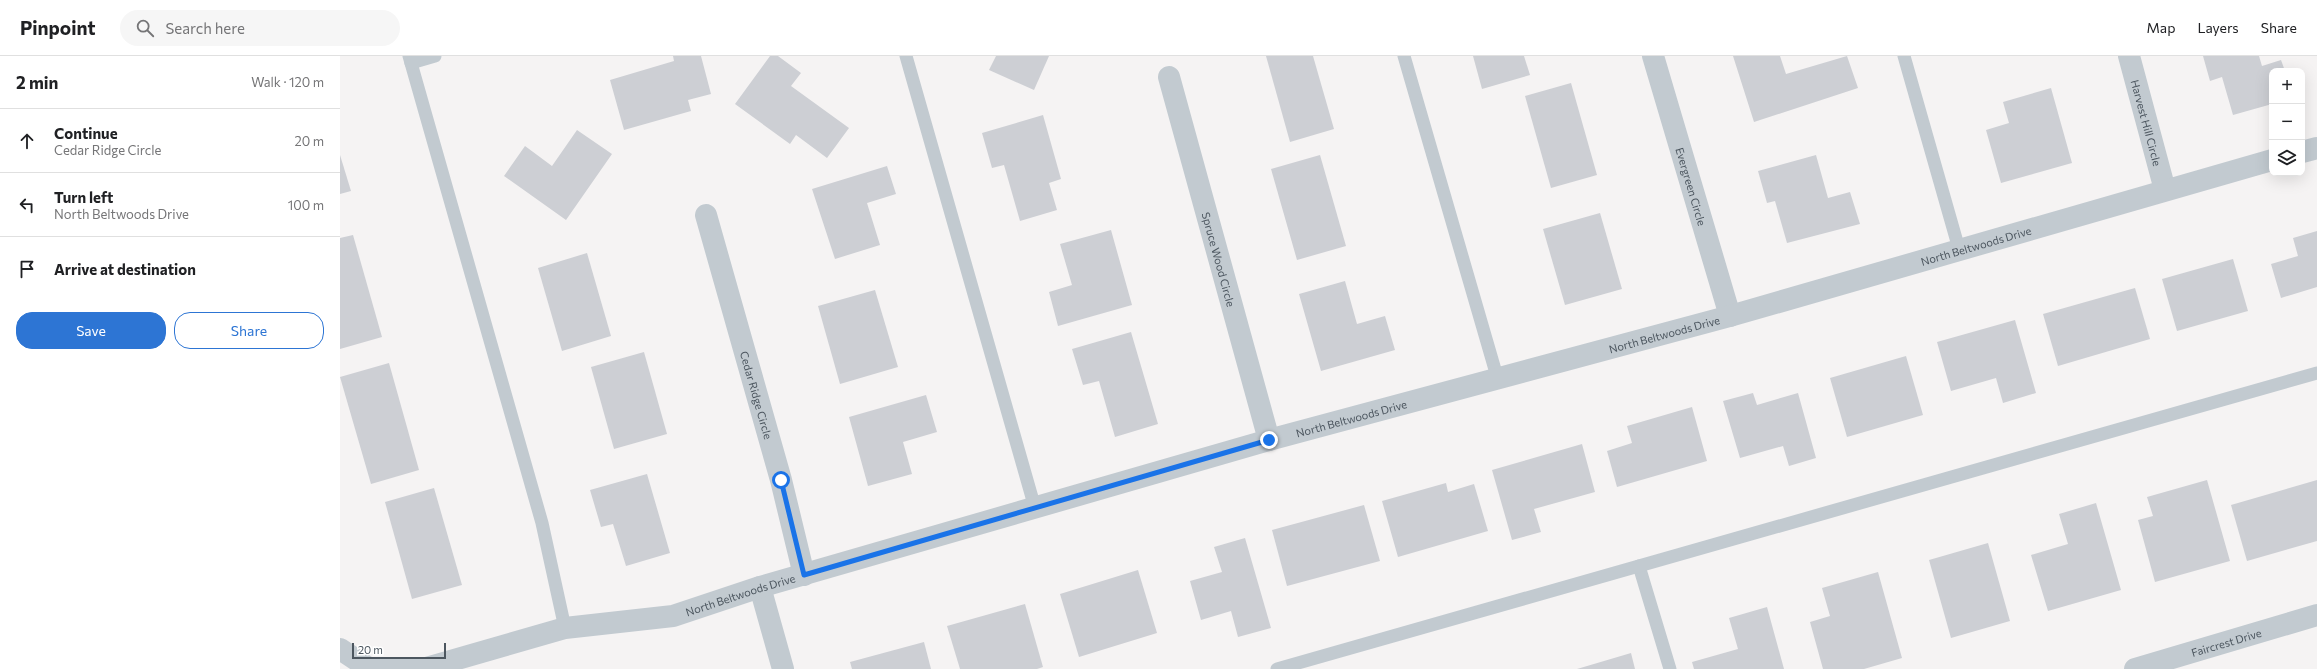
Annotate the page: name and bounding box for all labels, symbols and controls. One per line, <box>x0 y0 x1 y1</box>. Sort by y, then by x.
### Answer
search box <box>120 10 400 46</box>
text: Pinpoint <box>20 16 96 39</box>
icon: search <box>134 17 156 39</box>
text: Search here <box>166 19 245 37</box>
text: Map <box>2147 19 2175 36</box>
text: Layers <box>2197 19 2239 36</box>
text: Share <box>2261 19 2297 36</box>
map controls <box>2269 68 2305 176</box>
button: + <box>2269 68 2305 104</box>
text: 2 min <box>16 72 58 93</box>
text: Walk · 120 m <box>251 74 324 90</box>
street label: Harvest Hill Circle <box>2129 78 2165 167</box>
button: − <box>2269 104 2305 140</box>
text: Continue <box>54 124 118 142</box>
icon: ahead <box>16 130 38 152</box>
text: 20 m <box>295 133 324 149</box>
button: layers <box>2269 140 2305 176</box>
text: Cedar Ridge Circle <box>54 142 161 158</box>
street label: Evergreen Circle <box>1674 146 1709 227</box>
text: Turn left <box>54 188 113 206</box>
icon: left <box>16 194 38 216</box>
text: 100 m <box>288 197 324 213</box>
text: North Beltwoods Drive <box>54 206 189 222</box>
street label: Spruce Wood Circle <box>1200 210 1238 308</box>
street label: North Beltwoods Drive <box>1919 223 2033 267</box>
icon: arrive <box>16 258 38 280</box>
text: Arrive at destination <box>54 260 196 278</box>
button: Save <box>16 312 166 349</box>
button: Share <box>174 312 324 349</box>
street label: North Beltwoods Drive <box>1607 313 1721 355</box>
street label: Cedar Ridge Circle <box>738 349 776 441</box>
street label: North Beltwoods Drive <box>1294 397 1408 439</box>
route end <box>1260 431 1278 449</box>
route start <box>772 471 790 489</box>
street label: North Beltwoods Drive <box>684 571 797 618</box>
street label: Faircrest Drive <box>2189 625 2263 659</box>
scale bar <box>352 641 446 660</box>
text: 20 m <box>358 643 383 656</box>

